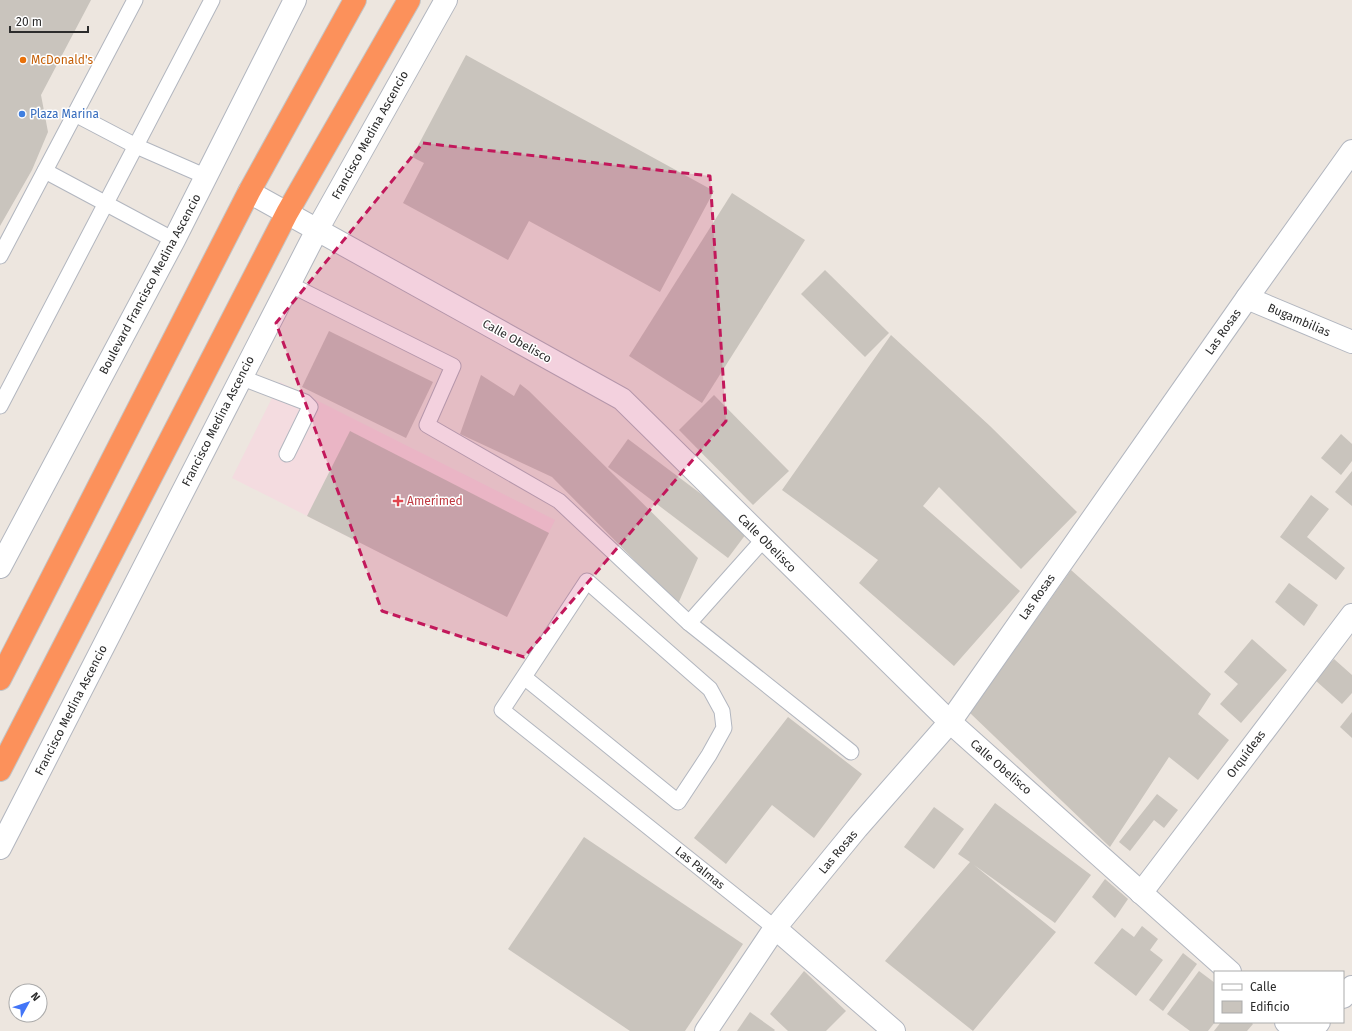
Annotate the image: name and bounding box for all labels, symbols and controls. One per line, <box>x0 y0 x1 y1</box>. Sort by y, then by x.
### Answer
scale bar <box>10 8 88 34</box>
text: 20 m <box>16 15 42 29</box>
place label: McDonald's <box>31 53 93 67</box>
marker: McDonald's <box>18 55 28 65</box>
street label: Francisco Medina Ascencio <box>329 68 411 202</box>
place label: Plaza Marina <box>30 107 99 121</box>
marker: Plaza Marina <box>17 109 27 119</box>
street label: Boulevard Francisco Medina Ascencio <box>96 191 204 377</box>
street label: Bugambilias <box>1266 301 1333 340</box>
street label: Las Rosas <box>1202 306 1244 358</box>
street label: Calle Obelisco <box>480 316 554 366</box>
street label: Francisco Medina Ascencio <box>179 353 257 489</box>
place label: Amerimed <box>407 494 463 508</box>
marker: Amerimed <box>392 495 404 507</box>
street label: Calle Obelisco <box>735 511 799 575</box>
street label: Las Rosas <box>1016 571 1058 623</box>
street label: Francisco Medina Ascencio <box>32 642 110 778</box>
street label: Orquídeas <box>1224 727 1269 780</box>
street label: Calle Obelisco <box>967 737 1035 797</box>
street label: Las Rosas <box>816 827 861 877</box>
street label: Las Palmas <box>672 844 728 892</box>
legend <box>1214 971 1344 1023</box>
text: Calle <box>1250 980 1277 994</box>
north arrow <box>8 983 48 1023</box>
text: N <box>28 990 43 1004</box>
text: Edificio <box>1250 1000 1290 1014</box>

